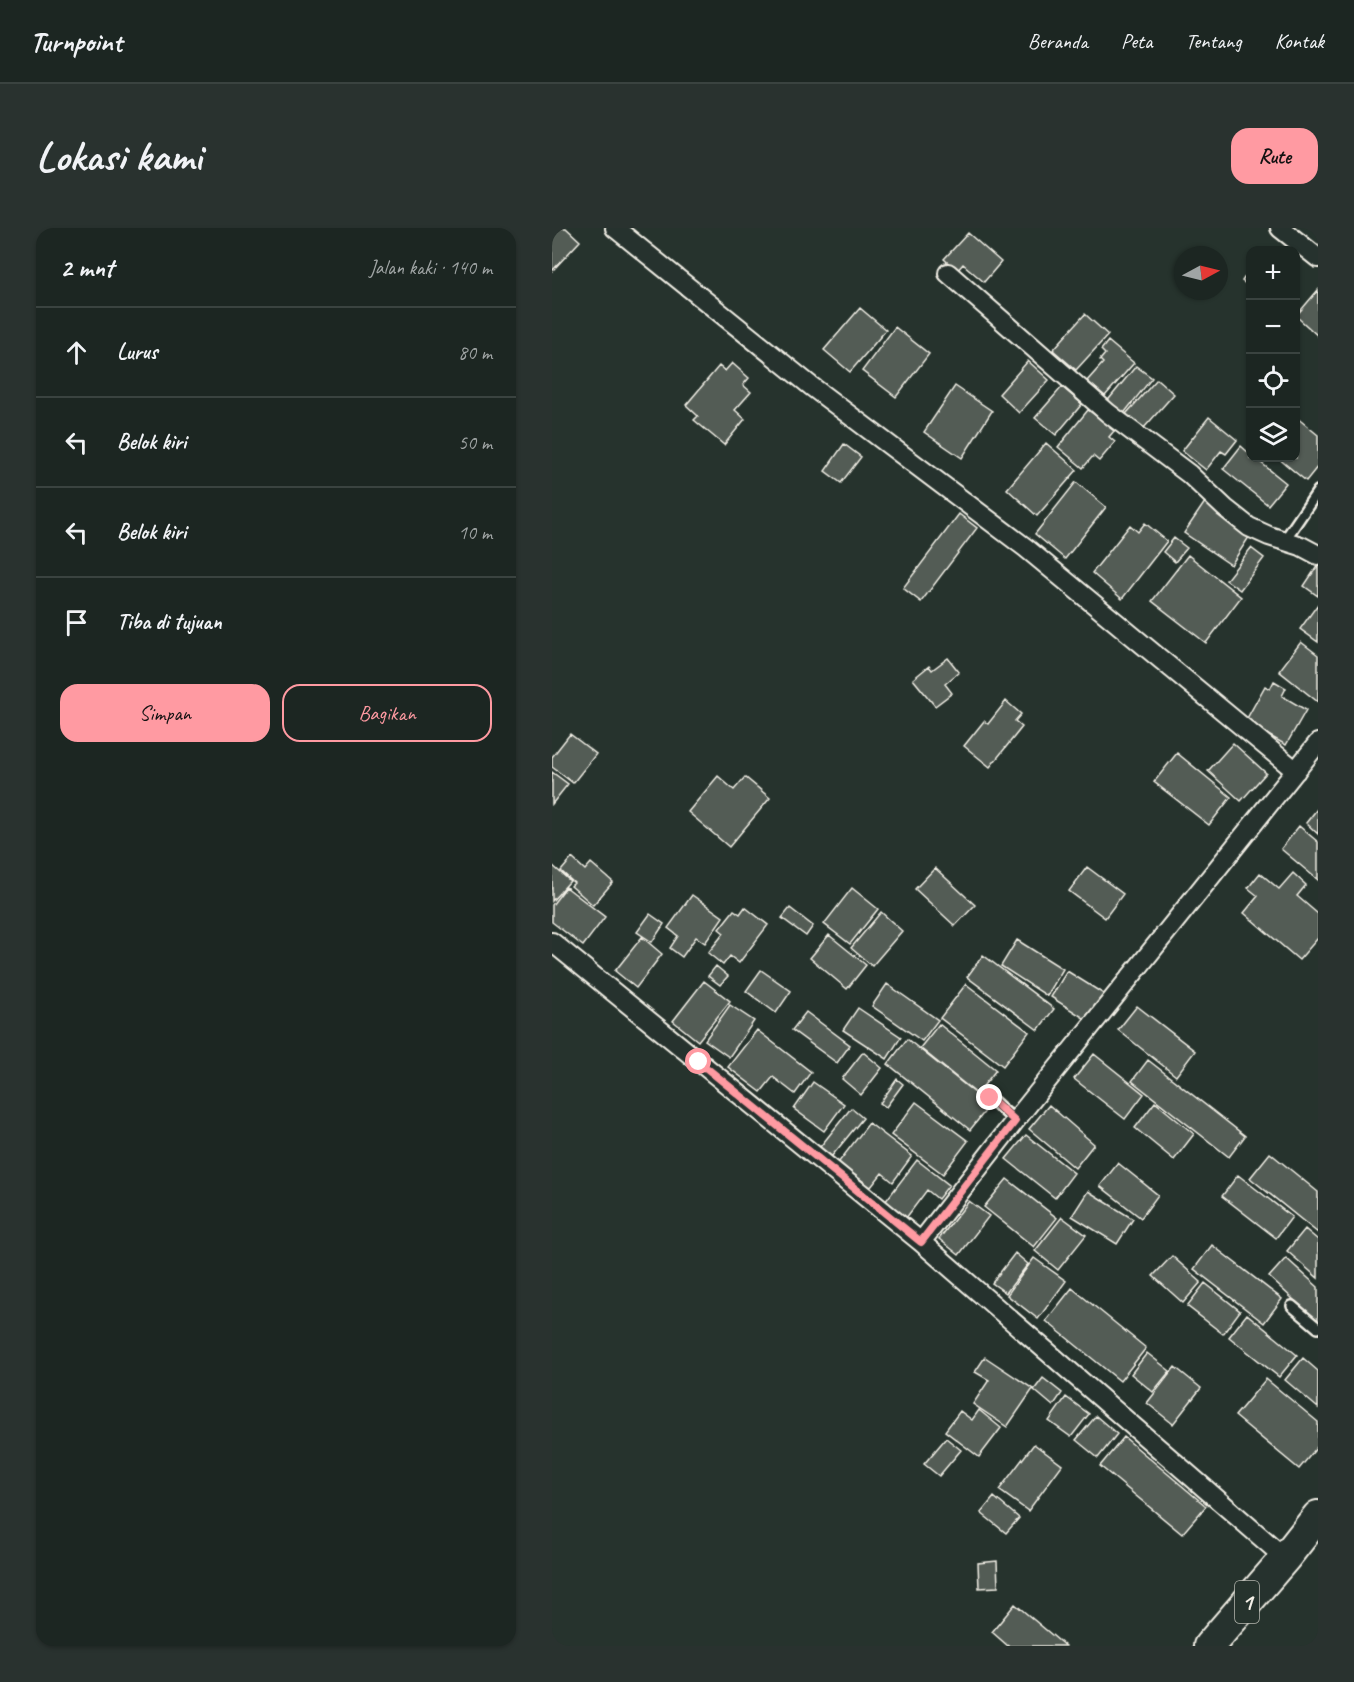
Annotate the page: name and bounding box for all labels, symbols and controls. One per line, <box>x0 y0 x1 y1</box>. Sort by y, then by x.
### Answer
text: Turnpoint <box>30 24 122 59</box>
text: Beranda <box>1028 28 1088 54</box>
text: Peta <box>1121 28 1152 54</box>
text: Tentang <box>1185 28 1242 54</box>
text: Kontak <box>1275 28 1324 54</box>
button: Rute <box>1231 128 1318 184</box>
text: Lokasi kami <box>36 130 202 183</box>
north arrow <box>1174 246 1228 300</box>
map controls <box>1246 246 1300 462</box>
button: + <box>1246 246 1300 300</box>
text: 2 mnt <box>60 251 113 284</box>
text: Jalan kaki · 140 m <box>369 255 492 280</box>
button: − <box>1246 300 1300 354</box>
icon: ahead <box>60 336 93 369</box>
text: Lurus <box>117 338 157 366</box>
text: 80 m <box>458 340 492 365</box>
button: locate <box>1246 354 1300 408</box>
button: layers <box>1246 408 1300 462</box>
icon: left <box>60 426 93 459</box>
text: Belok kiri <box>117 428 186 456</box>
text: 50 m <box>458 430 492 455</box>
icon: left <box>60 516 93 549</box>
text: Belok kiri <box>117 518 186 546</box>
text: 10 m <box>458 520 492 545</box>
icon: arrive <box>60 606 93 639</box>
text: Tiba di tujuan <box>117 608 222 636</box>
button: Simpan <box>60 684 270 742</box>
button: Bagikan <box>282 684 492 742</box>
route start <box>685 1048 711 1074</box>
route end <box>976 1084 1002 1110</box>
road number: 1 <box>1235 1581 1259 1623</box>

